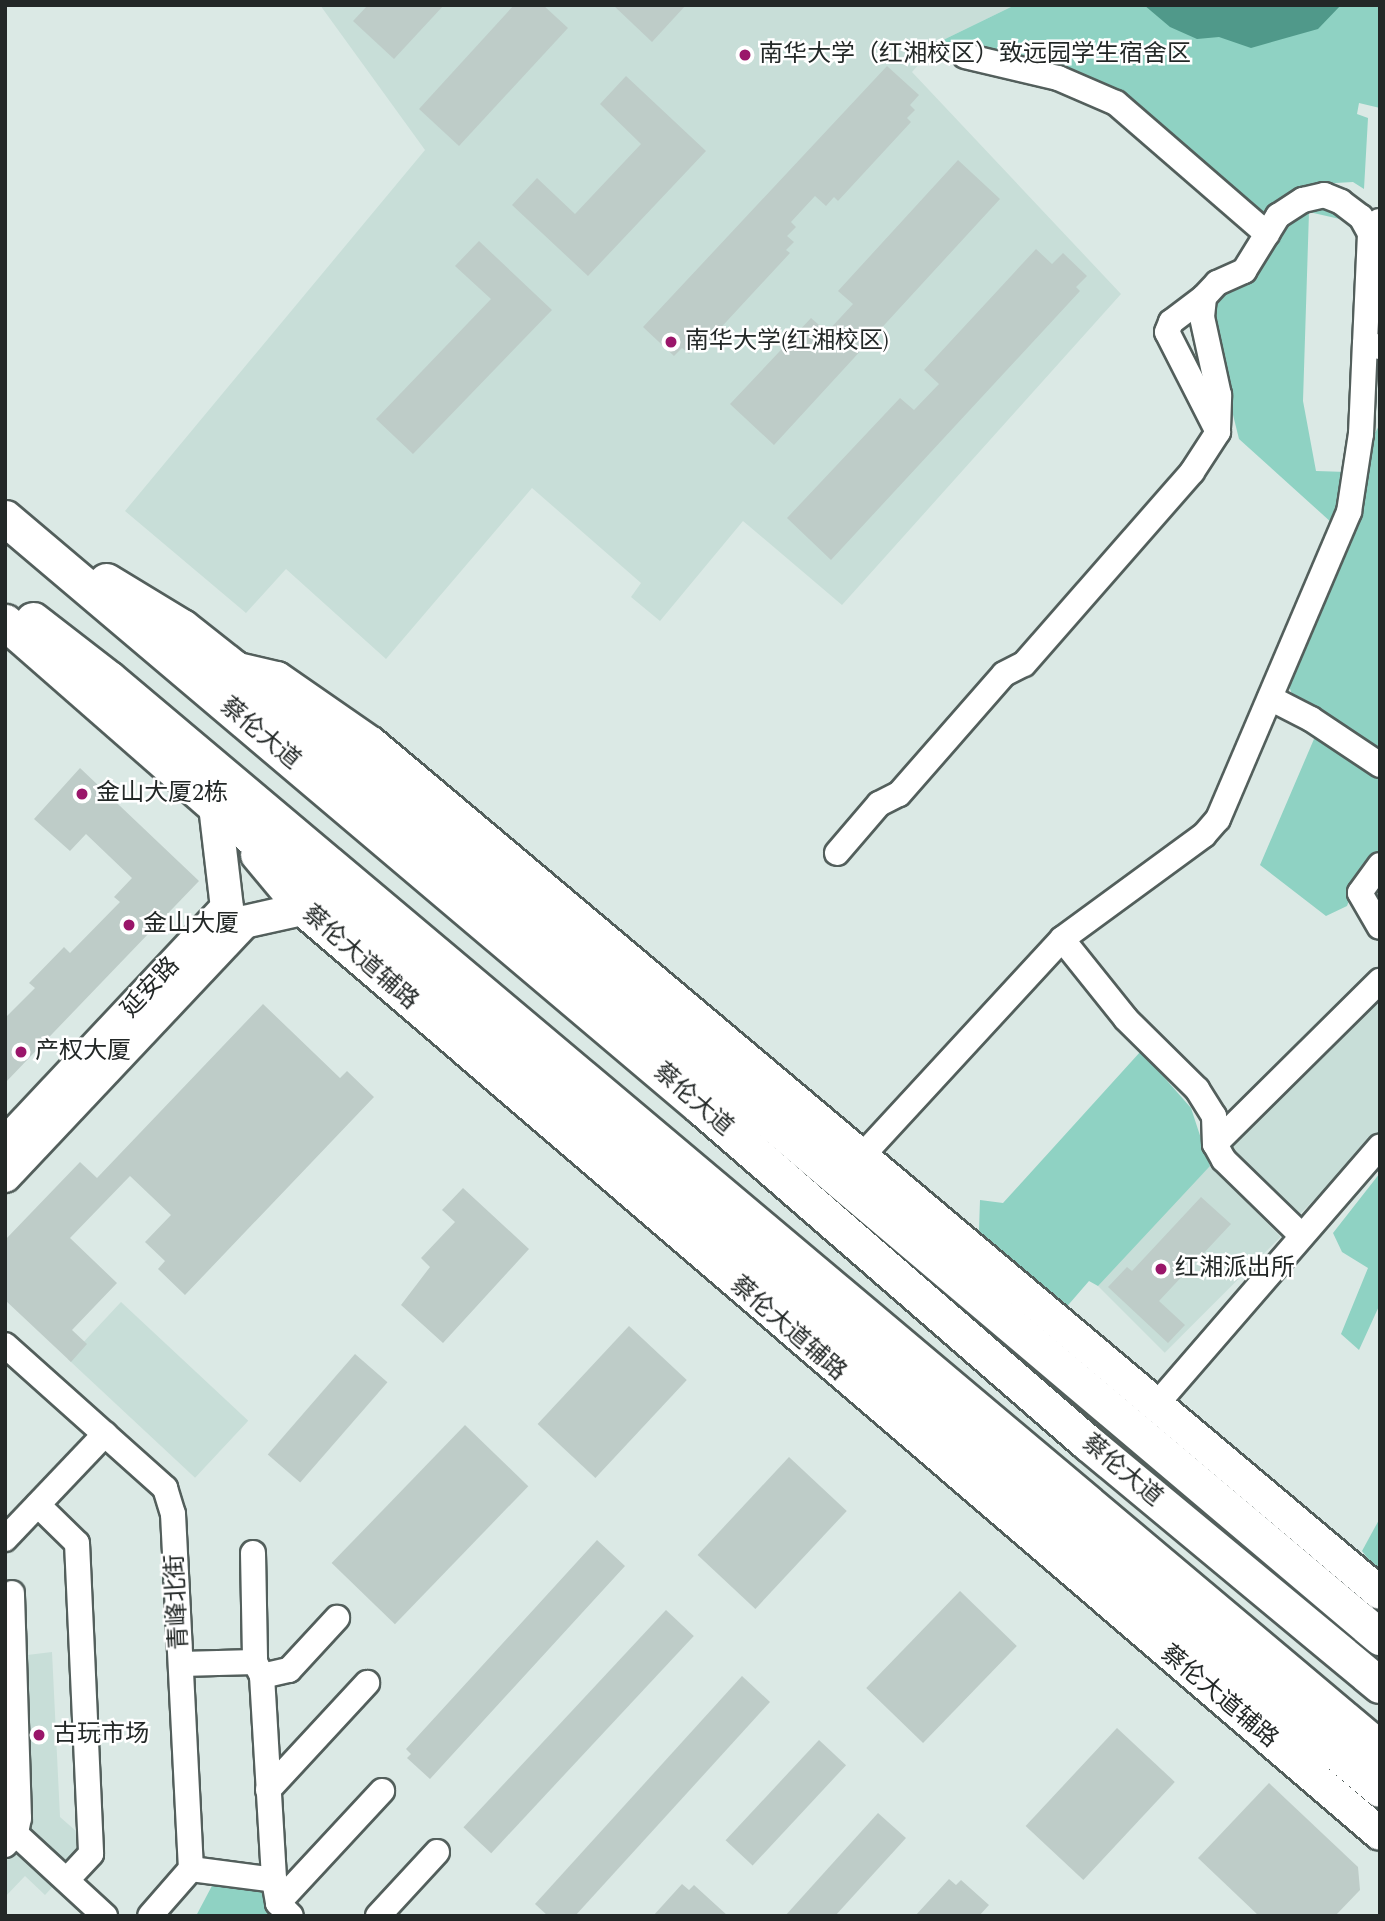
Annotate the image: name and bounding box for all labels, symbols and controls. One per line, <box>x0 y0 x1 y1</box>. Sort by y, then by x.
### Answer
place label: 南华大学（红湘校区）致远园学生宿舍区 <box>759 41 1191 69</box>
marker: 南华大学（红湘校区）致远园学生宿舍区 <box>737 47 753 63</box>
place label: 南华大学(红湘校区) <box>685 328 889 356</box>
marker: 南华大学(红湘校区) <box>663 334 679 350</box>
street label: 蔡伦大道 <box>214 692 306 776</box>
place label: 金山大厦2栋 <box>96 780 228 808</box>
marker: 金山大厦2栋 <box>74 786 90 802</box>
street label: 蔡伦大道辅路 <box>296 900 424 1016</box>
place label: 金山大厦 <box>143 911 239 939</box>
marker: 金山大厦 <box>121 917 137 933</box>
street label: 延安路 <box>116 952 186 1024</box>
place label: 产权大厦 <box>35 1038 131 1066</box>
marker: 产权大厦 <box>13 1044 29 1060</box>
street label: 蔡伦大道 <box>647 1058 739 1142</box>
place label: 红湘派出所 <box>1175 1255 1295 1283</box>
marker: 红湘派出所 <box>1153 1261 1169 1277</box>
street label: 蔡伦大道辅路 <box>724 1271 852 1387</box>
street label: 蔡伦大道 <box>1076 1429 1168 1513</box>
street label: 青峰北街 <box>161 1553 195 1651</box>
street label: 蔡伦大道辅路 <box>1155 1640 1283 1754</box>
place label: 古玩市场 <box>53 1721 149 1749</box>
marker: 古玩市场 <box>31 1727 47 1743</box>

